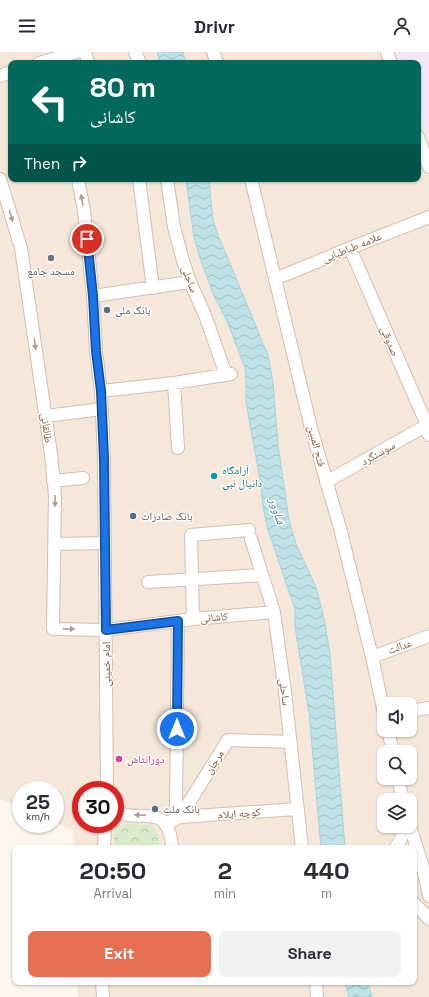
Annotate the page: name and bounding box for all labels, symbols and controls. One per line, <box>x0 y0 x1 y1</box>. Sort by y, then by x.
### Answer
icon: menu <box>16 15 38 37</box>
text: Drivr <box>194 15 235 38</box>
icon: person <box>391 15 413 37</box>
text: 80 m <box>90 69 156 105</box>
icon: left <box>24 76 76 128</box>
text: کاشانی <box>90 105 136 128</box>
icon: right <box>68 152 90 174</box>
text: Then <box>24 154 60 173</box>
one-way arrow <box>79 194 85 206</box>
one-way arrow <box>8 211 14 223</box>
pin <box>70 222 104 256</box>
icon: arrive <box>76 228 98 250</box>
street label: علامه طباطبایی <box>320 229 384 265</box>
marker: مسجد جامع <box>46 253 56 263</box>
place label: مسجد جامع <box>27 264 75 278</box>
street label: ساحلی <box>179 264 201 294</box>
place label: بانک ملی <box>115 303 150 317</box>
marker: بانک ملی <box>102 305 112 315</box>
street label: صدوقی <box>377 324 403 358</box>
one-way arrow <box>32 338 38 350</box>
street label: طالقانی <box>38 412 56 444</box>
street label: فتح المبین <box>305 424 329 468</box>
street label: سوسنگرد <box>358 438 398 468</box>
place label: آرامگاه دانیال نبی <box>222 463 263 490</box>
marker: آرامگاه دانیال نبی <box>209 471 219 481</box>
one-way arrow <box>52 495 58 508</box>
water label: شاوور <box>265 495 289 527</box>
place label: بانک صادرات <box>141 509 193 523</box>
marker: بانک صادرات <box>128 511 138 521</box>
street label: کاشانی <box>199 609 229 625</box>
one-way arrow <box>63 626 76 632</box>
street label: عدالت <box>386 635 414 657</box>
street label: امام خمینی <box>99 642 113 686</box>
street label: ساحلی <box>276 678 294 706</box>
map controls <box>377 697 417 833</box>
button: sound <box>377 697 417 737</box>
position arrow <box>156 708 198 750</box>
button: search <box>377 745 417 785</box>
street label: مرجان <box>201 747 227 777</box>
place label: دورانتاش <box>127 752 165 766</box>
marker: دورانتاش <box>114 754 124 764</box>
speed limit sign: 30 <box>72 781 124 833</box>
text: 25 <box>26 789 50 815</box>
button: layers <box>377 793 417 833</box>
place label: بانک ملت <box>163 802 200 816</box>
marker: بانک ملت <box>150 804 160 814</box>
street label: کوچه ایلام <box>217 804 261 821</box>
text: km/h <box>26 810 50 823</box>
one-way arrow <box>134 812 146 819</box>
text: 20:50 <box>79 855 146 886</box>
text: 2 <box>218 855 232 886</box>
text: 440 <box>303 855 350 886</box>
text: Arrival <box>94 885 132 902</box>
text: min <box>214 885 236 902</box>
text: m <box>321 885 332 902</box>
button: Exit <box>28 931 211 977</box>
button: Share <box>219 931 401 977</box>

